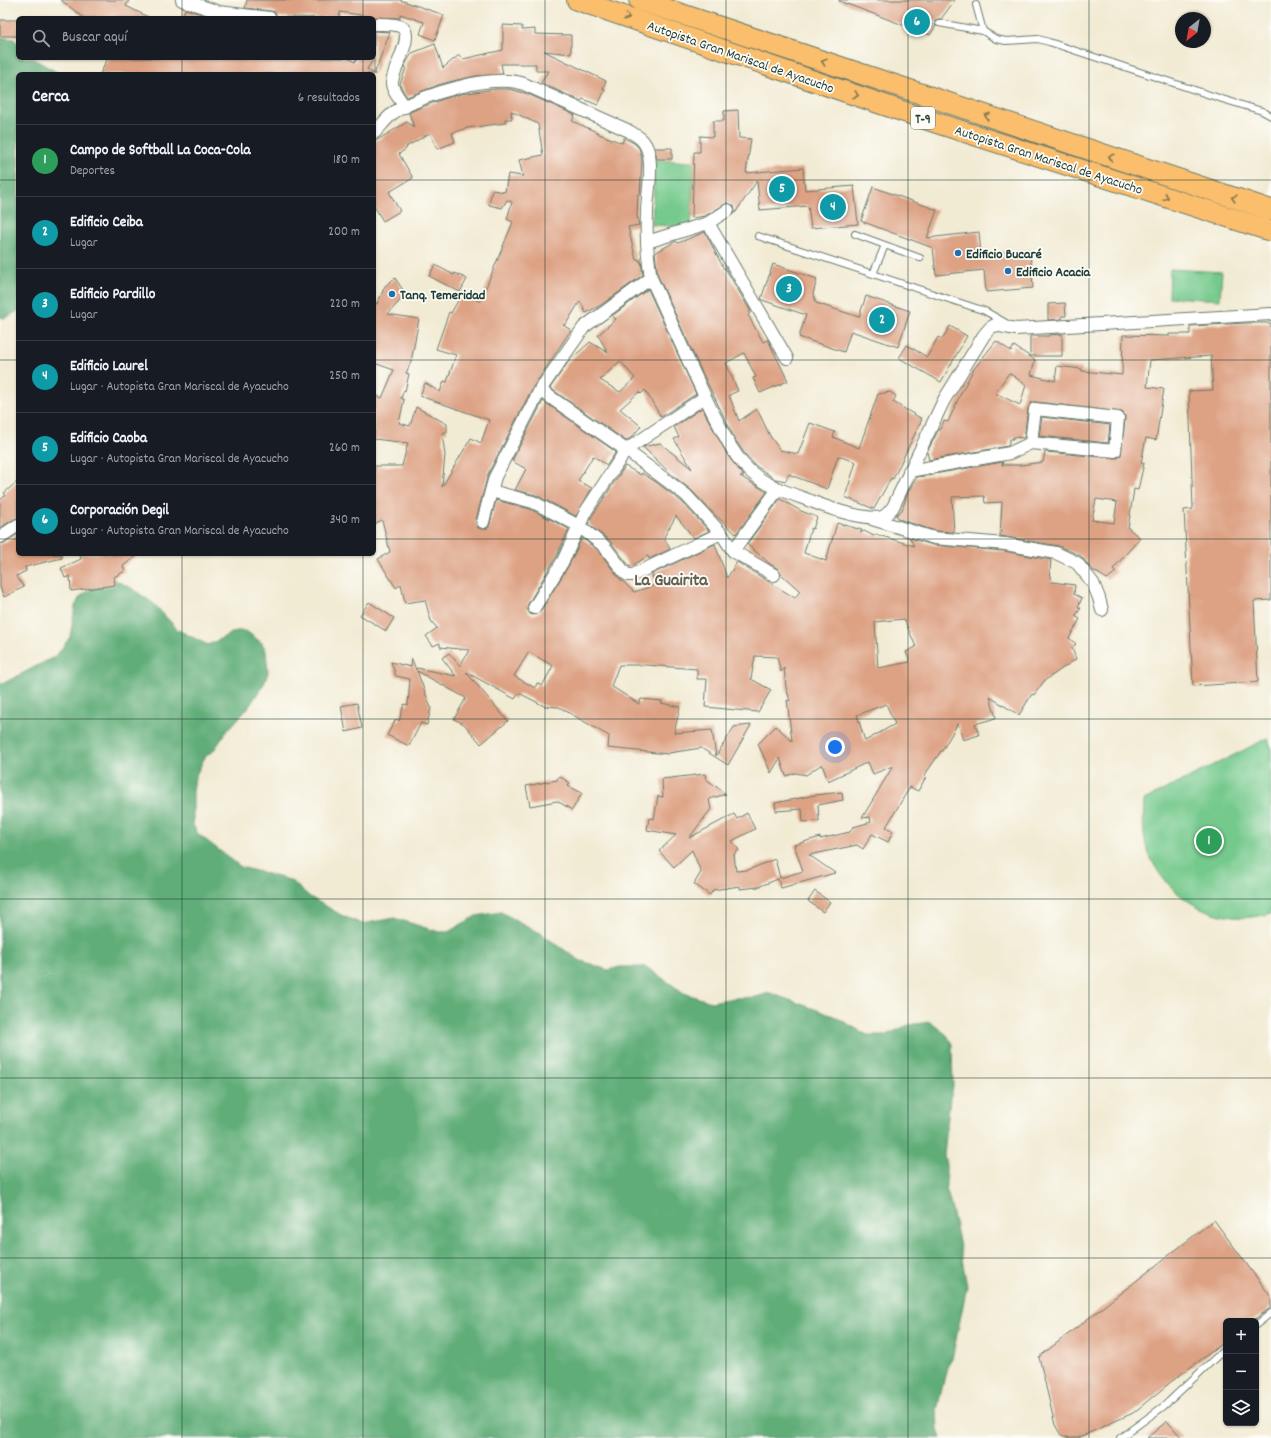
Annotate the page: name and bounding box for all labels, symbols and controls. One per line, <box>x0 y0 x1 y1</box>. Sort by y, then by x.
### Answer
pin: 6 <box>904 7 930 37</box>
one-way arrow <box>623 12 630 21</box>
north arrow <box>1175 12 1211 48</box>
search box <box>16 16 376 60</box>
street label: Autopista Gran Mariscal de Ayacucho <box>644 16 836 99</box>
icon: search <box>30 27 52 49</box>
text: Buscar aquí <box>62 27 127 49</box>
one-way arrow <box>820 58 827 67</box>
text: Cerca <box>32 86 69 110</box>
text: 6 resultados <box>298 89 360 108</box>
one-way arrow <box>852 91 859 99</box>
road number: T-9 <box>911 107 935 129</box>
one-way arrow <box>984 112 991 121</box>
street label: Autopista Gran Mariscal de Ayacucho <box>952 121 1145 201</box>
text: Campo de Softball La Coca-Cola <box>70 140 251 162</box>
text: 1 <box>44 151 46 170</box>
text: 180 m <box>333 151 360 170</box>
one-way arrow <box>1107 153 1114 162</box>
text: Deportes <box>70 162 115 181</box>
pin: 5 <box>769 174 795 204</box>
pin: 4 <box>820 192 846 222</box>
one-way arrow <box>1162 192 1169 201</box>
one-way arrow <box>1231 194 1238 202</box>
text: Edificio Ceiba <box>70 212 143 234</box>
text: 2 <box>42 223 48 242</box>
text: 200 m <box>328 223 360 242</box>
text: Lugar <box>70 234 98 253</box>
place label: Edificio Bucaré <box>966 245 1042 265</box>
marker: Edificio Bucaré <box>953 248 963 258</box>
place label: Edificio Acacia <box>1016 263 1092 283</box>
marker: Edificio Acacia <box>1003 266 1013 276</box>
pin: 3 <box>776 274 802 304</box>
text: Edificio Pardillo <box>70 284 155 306</box>
place label: Tanq. Temeridad <box>400 286 486 306</box>
marker: Tanq. Temeridad <box>387 289 397 299</box>
text: 3 <box>42 295 48 314</box>
text: 220 m <box>330 295 360 314</box>
pin: 2 <box>869 305 895 335</box>
text: Lugar <box>70 306 98 325</box>
text: Edificio Laurel <box>70 356 148 378</box>
text: 4 <box>42 367 48 386</box>
text: 250 m <box>329 367 360 386</box>
text: Lugar · Autopista Gran Mariscal de Ayacucho <box>70 378 289 397</box>
text: Edificio Caoba <box>70 428 147 450</box>
text: 5 <box>42 439 48 458</box>
text: 260 m <box>329 439 360 458</box>
text: Lugar · Autopista Gran Mariscal de Ayacucho <box>70 450 289 469</box>
text: Corporación Degil <box>70 500 169 522</box>
text: 6 <box>42 511 48 530</box>
text: 340 m <box>330 511 360 530</box>
text: Lugar · Autopista Gran Mariscal de Ayacucho <box>70 522 289 541</box>
district label: La Guairita <box>634 569 708 594</box>
your location <box>825 737 845 757</box>
pin: 1 <box>1196 826 1222 856</box>
map controls <box>1223 1318 1259 1426</box>
button: + <box>1223 1318 1259 1354</box>
button: − <box>1223 1354 1259 1390</box>
button: layers <box>1223 1390 1259 1426</box>

